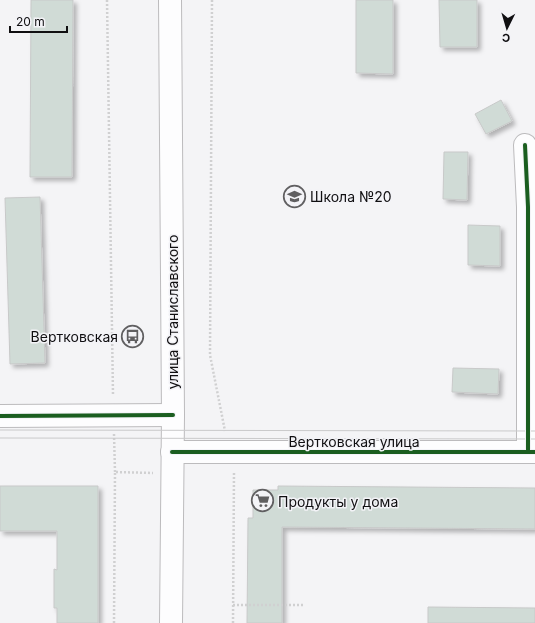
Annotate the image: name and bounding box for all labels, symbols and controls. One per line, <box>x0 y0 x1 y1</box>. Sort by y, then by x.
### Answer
scale bar <box>10 8 67 34</box>
north arrow <box>487 8 527 48</box>
text: 20 m <box>16 14 45 29</box>
text: С <box>501 31 511 45</box>
school or university icon: Школа №20 <box>282 183 308 209</box>
place label: Школа №20 <box>310 188 392 205</box>
street label: улица Станиславского <box>164 235 181 389</box>
bus stop icon: Вертковская <box>120 323 146 349</box>
place label: Вертковская <box>31 328 118 345</box>
street label: Вертковская улица <box>288 433 420 450</box>
supermarket icon: Продукты у дома <box>250 488 276 514</box>
place label: Продукты у дома <box>278 493 398 510</box>

